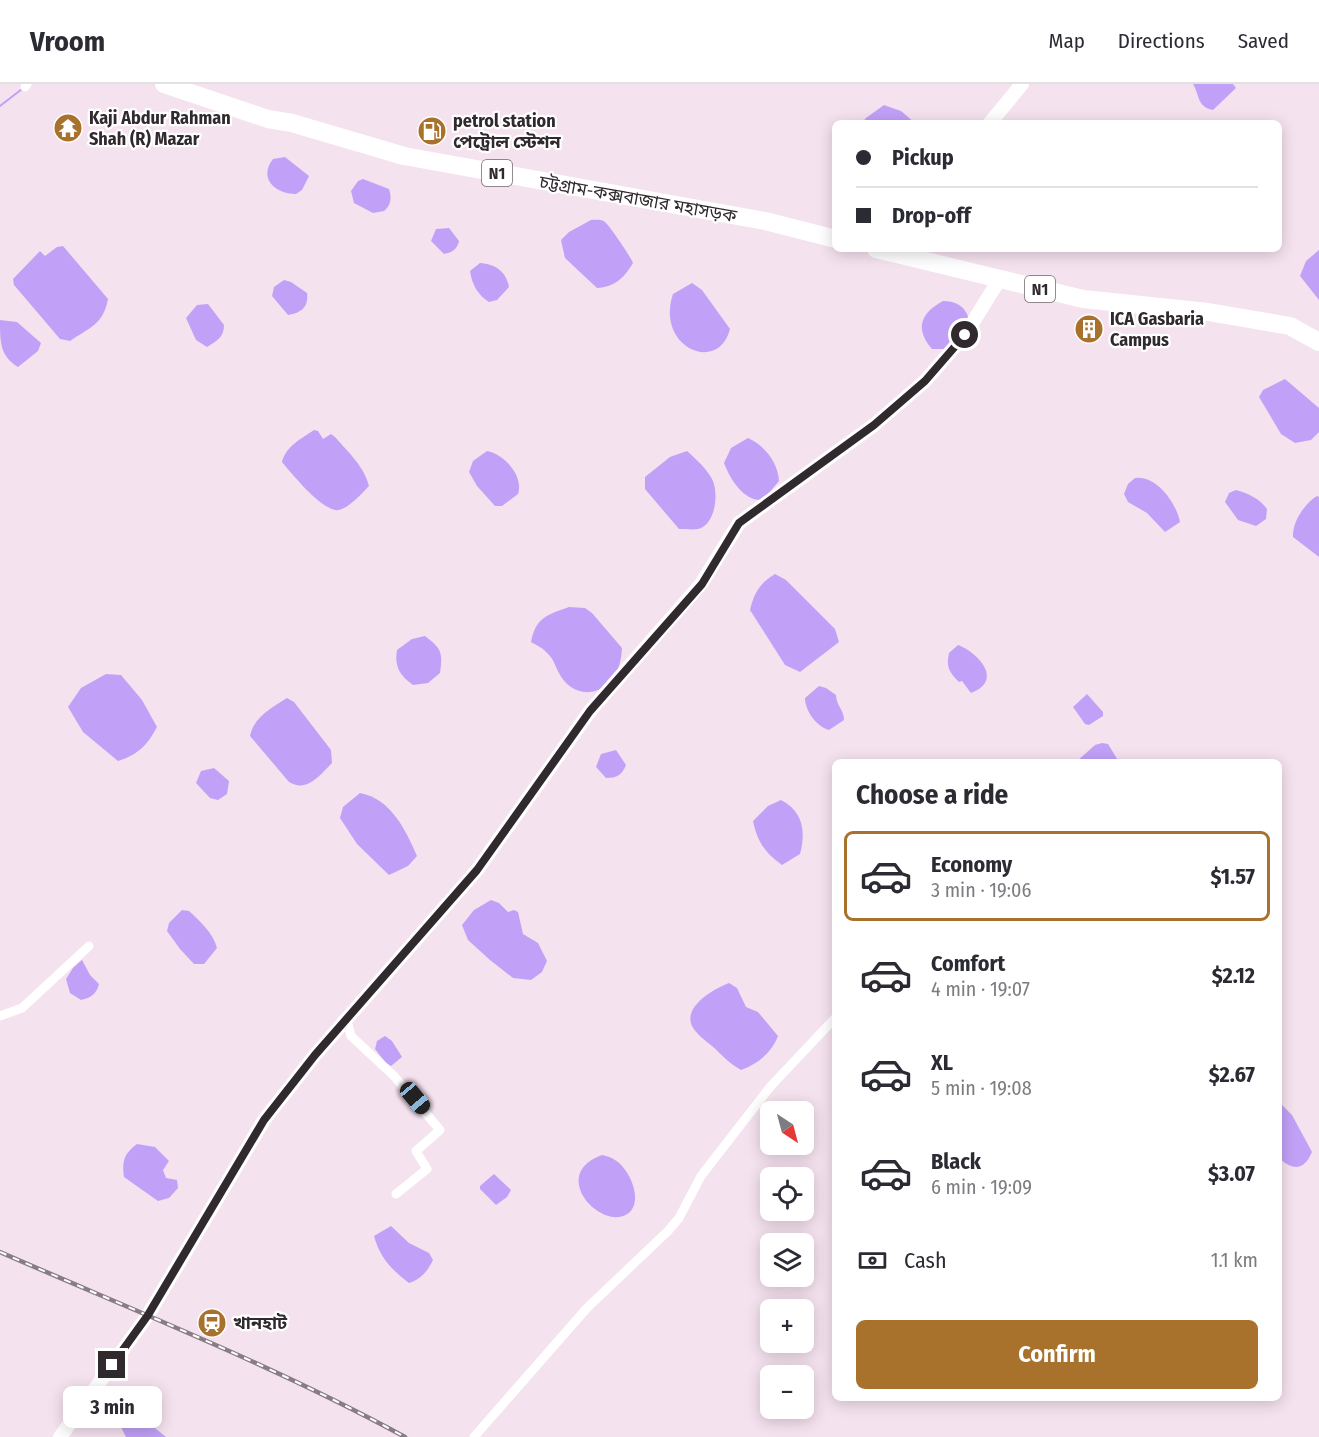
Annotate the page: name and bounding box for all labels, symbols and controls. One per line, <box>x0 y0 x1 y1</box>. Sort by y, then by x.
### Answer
text: Vroom <box>30 25 105 58</box>
text: Map <box>1048 28 1085 54</box>
text: Directions <box>1118 28 1205 54</box>
text: Saved <box>1238 28 1289 54</box>
place label: Kaji Abdur Rahman Shah (R) Mazar <box>89 107 231 150</box>
place label: petrol station পেট্রোল স্টেশন <box>453 110 561 153</box>
temple icon: Kaji Abdur Rahman Shah (R) Mazar <box>52 112 84 144</box>
fuel station icon: petrol station পেট্রোল স্টেশন <box>416 115 448 147</box>
text: Pickup <box>892 144 954 171</box>
road number: N1 <box>482 160 512 186</box>
street label: চট্টগ্রাম-কক্সবাজার মহাসড়ক <box>537 171 739 227</box>
text: Drop-off <box>892 202 971 229</box>
road number: N1 <box>1025 276 1055 302</box>
place label: ICA Gasbaria Campus <box>1110 308 1204 351</box>
building icon: ICA Gasbaria Campus <box>1073 313 1105 345</box>
route start <box>951 321 978 348</box>
text: Choose a ride <box>856 779 1008 811</box>
icon: car <box>859 849 913 903</box>
text: Economy <box>931 851 1012 878</box>
text: $1.57 <box>1211 863 1255 890</box>
text: 3 min · 19:06 <box>931 878 1031 902</box>
icon: car <box>859 948 913 1002</box>
text: Comfort <box>931 950 1005 977</box>
text: $2.12 <box>1212 962 1255 989</box>
text: 4 min · 19:07 <box>931 977 1030 1001</box>
icon: car <box>859 1047 913 1101</box>
text: XL <box>931 1049 953 1076</box>
text: $2.67 <box>1209 1061 1255 1088</box>
text: 5 min · 19:08 <box>931 1076 1032 1100</box>
car <box>397 1078 433 1118</box>
north arrow <box>760 1101 814 1155</box>
map controls <box>760 1101 814 1419</box>
icon: car <box>859 1146 913 1200</box>
text: Black <box>931 1148 981 1175</box>
text: $3.07 <box>1208 1160 1255 1187</box>
button: locate <box>760 1167 814 1221</box>
text: 6 min · 19:09 <box>931 1175 1032 1199</box>
button: layers <box>760 1233 814 1287</box>
icon: cash <box>856 1244 889 1277</box>
text: Cash <box>904 1247 947 1274</box>
text: 1.1 km <box>1211 1248 1258 1272</box>
button: + <box>760 1299 814 1353</box>
station icon: খানহাট <box>196 1307 228 1339</box>
place label: খানহাট <box>233 1312 288 1334</box>
button: Confirm <box>856 1320 1258 1389</box>
route end <box>98 1351 125 1378</box>
button: − <box>760 1365 814 1419</box>
callout: 3 min <box>63 1386 162 1428</box>
text: 3 min <box>90 1395 135 1419</box>

